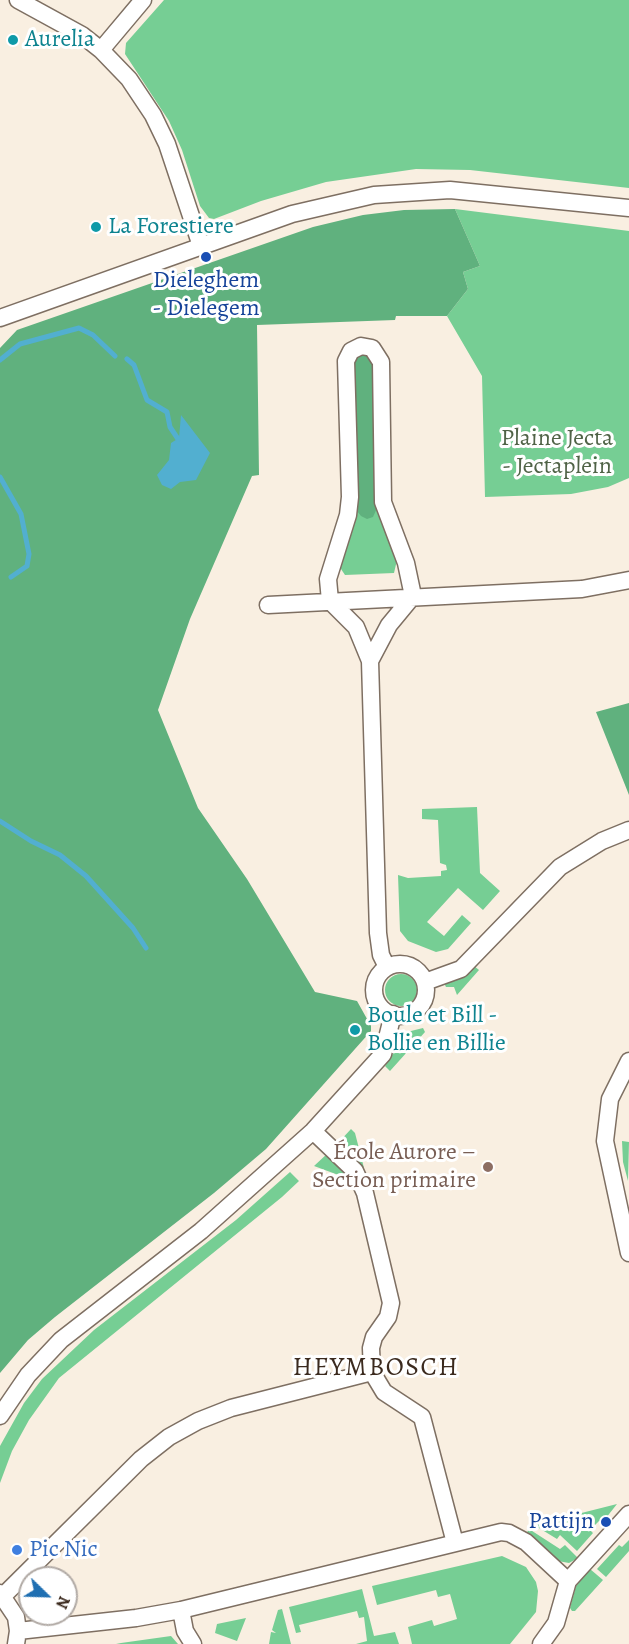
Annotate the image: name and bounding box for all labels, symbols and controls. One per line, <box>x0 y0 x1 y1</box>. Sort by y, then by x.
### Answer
place label: Aurelia <box>25 26 95 54</box>
marker: Aurelia <box>6 33 20 47</box>
place label: La Forestiere <box>108 213 234 241</box>
marker: La Forestiere <box>89 220 103 234</box>
marker: Dieleghem - Dielegem <box>199 250 213 264</box>
place label: Dieleghem - Dielegem <box>152 267 260 323</box>
park label: Plaine Jecta - Jectaplein <box>501 425 613 481</box>
place label: Boule et Bill - Bollie en Billie <box>367 1002 506 1058</box>
marker: Boule et Bill - Bollie en Billie <box>348 1023 362 1037</box>
place label: École Aurore – Section primaire <box>312 1139 476 1195</box>
marker: École Aurore – Section primaire <box>481 1160 495 1174</box>
district label: HEYMBOSCH <box>293 1353 459 1385</box>
place label: Pattijn <box>528 1508 594 1536</box>
marker: Pattijn <box>599 1515 613 1529</box>
place label: Pic Nic <box>29 1536 98 1564</box>
marker: Pic Nic <box>10 1543 24 1557</box>
north arrow <box>18 1566 78 1626</box>
text: N <box>50 1593 75 1612</box>

